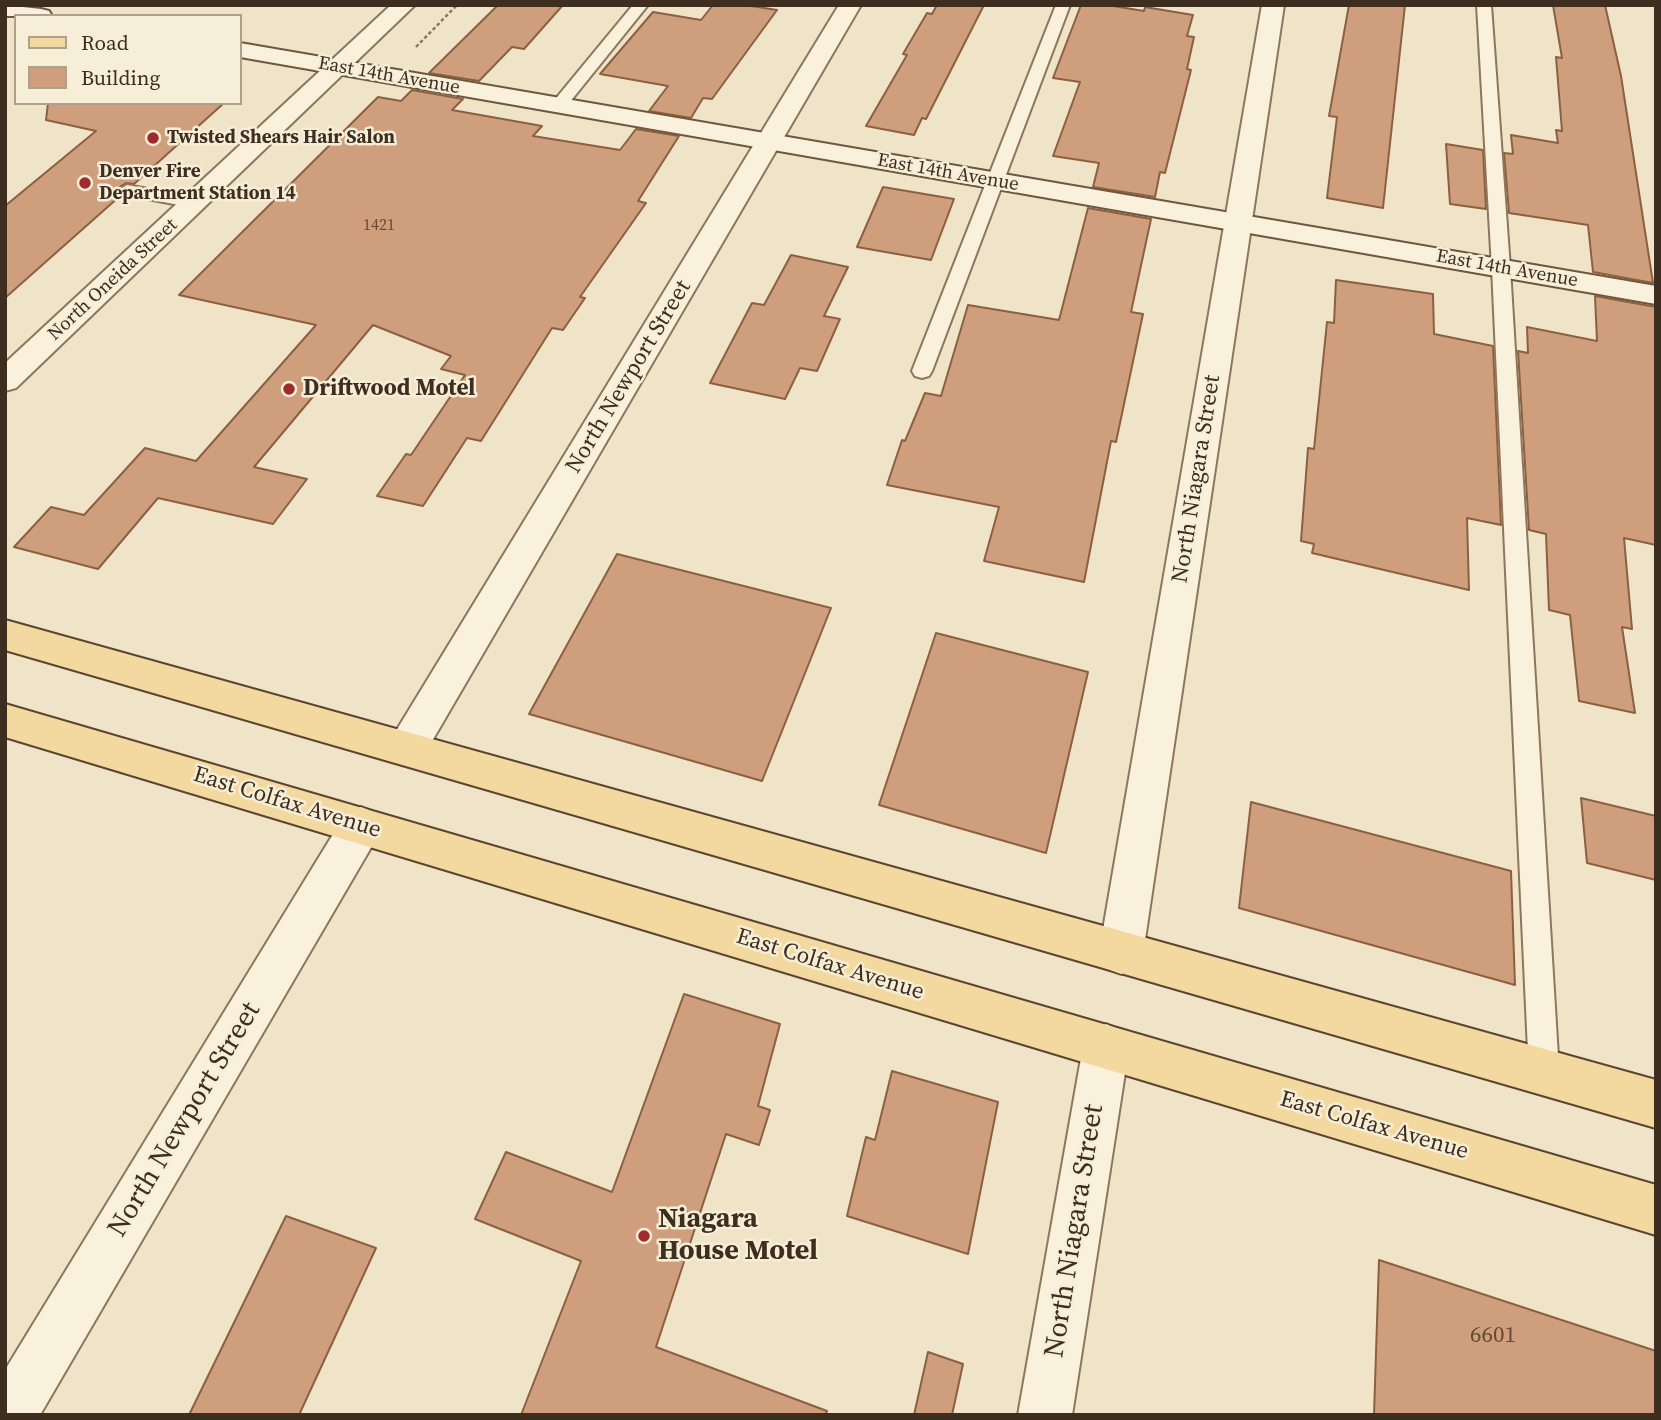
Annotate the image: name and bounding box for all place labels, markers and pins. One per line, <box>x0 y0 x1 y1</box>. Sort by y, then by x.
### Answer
place label: Twisted Shears Hair Salon <box>167 127 395 149</box>
marker: Twisted Shears Hair Salon <box>145 130 161 146</box>
place label: Denver Fire Department Station 14 <box>99 161 296 205</box>
marker: Denver Fire Department Station 14 <box>77 175 93 191</box>
place label: Driftwood Motel <box>303 375 476 403</box>
marker: Driftwood Motel <box>281 381 297 397</box>
place label: Niagara House Motel <box>658 1203 818 1269</box>
marker: Niagara House Motel <box>636 1228 652 1244</box>

